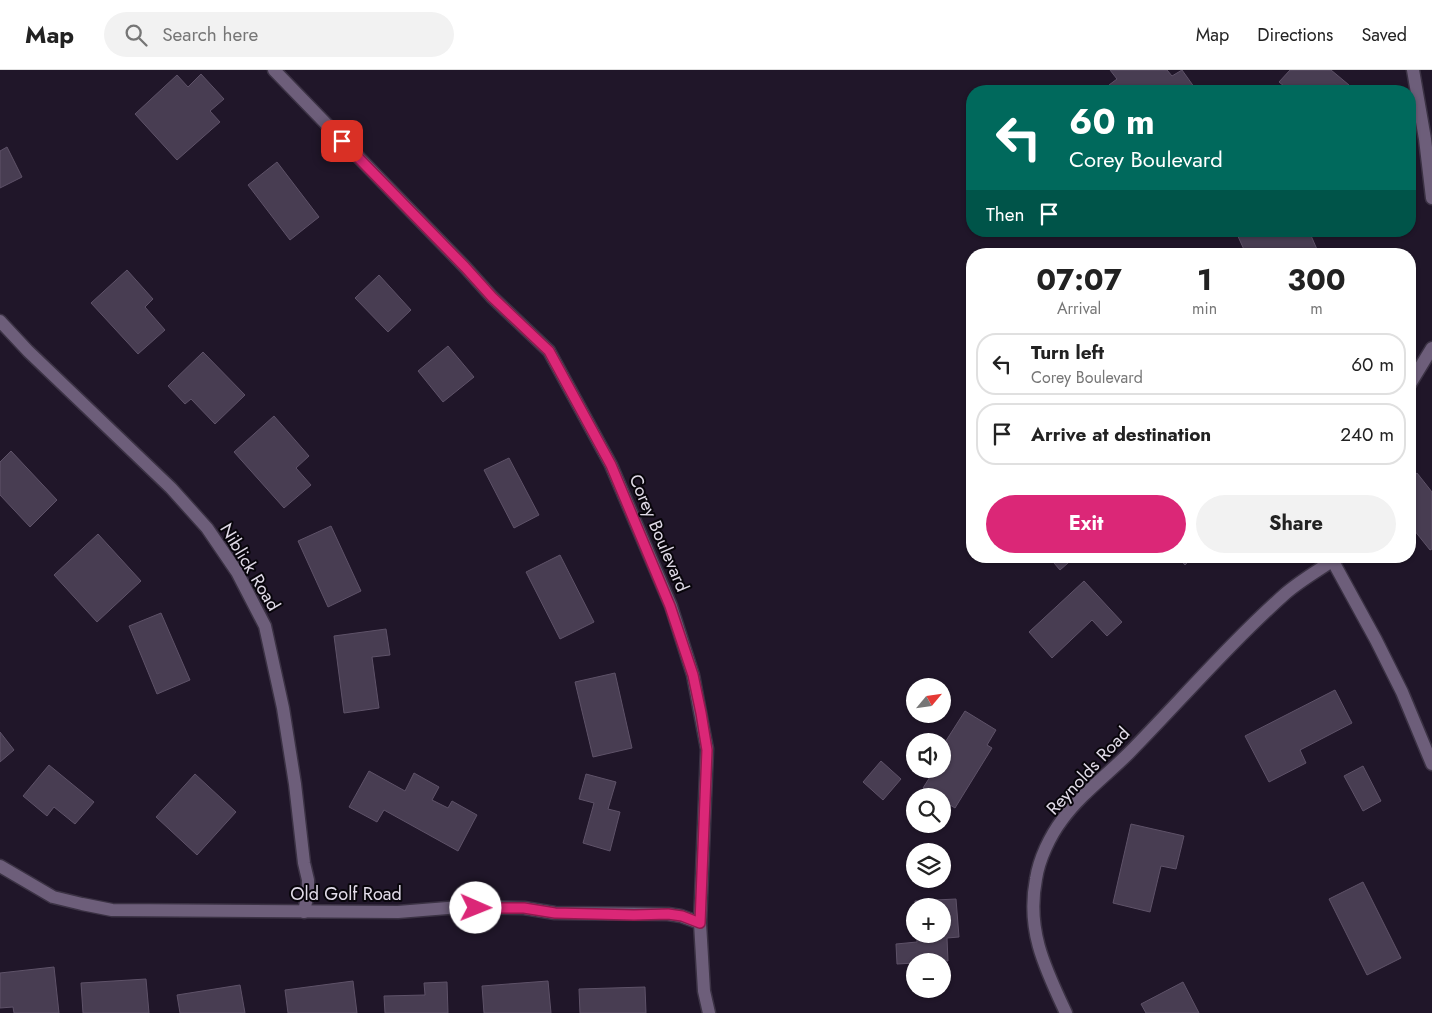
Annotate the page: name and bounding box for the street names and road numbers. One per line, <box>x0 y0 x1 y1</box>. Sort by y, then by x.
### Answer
street label: Corey Boulevard <box>622 470 696 596</box>
street label: Niblick Road <box>213 518 287 616</box>
street label: Reynolds Road <box>1040 721 1136 821</box>
street label: Old Golf Road <box>290 881 402 907</box>

